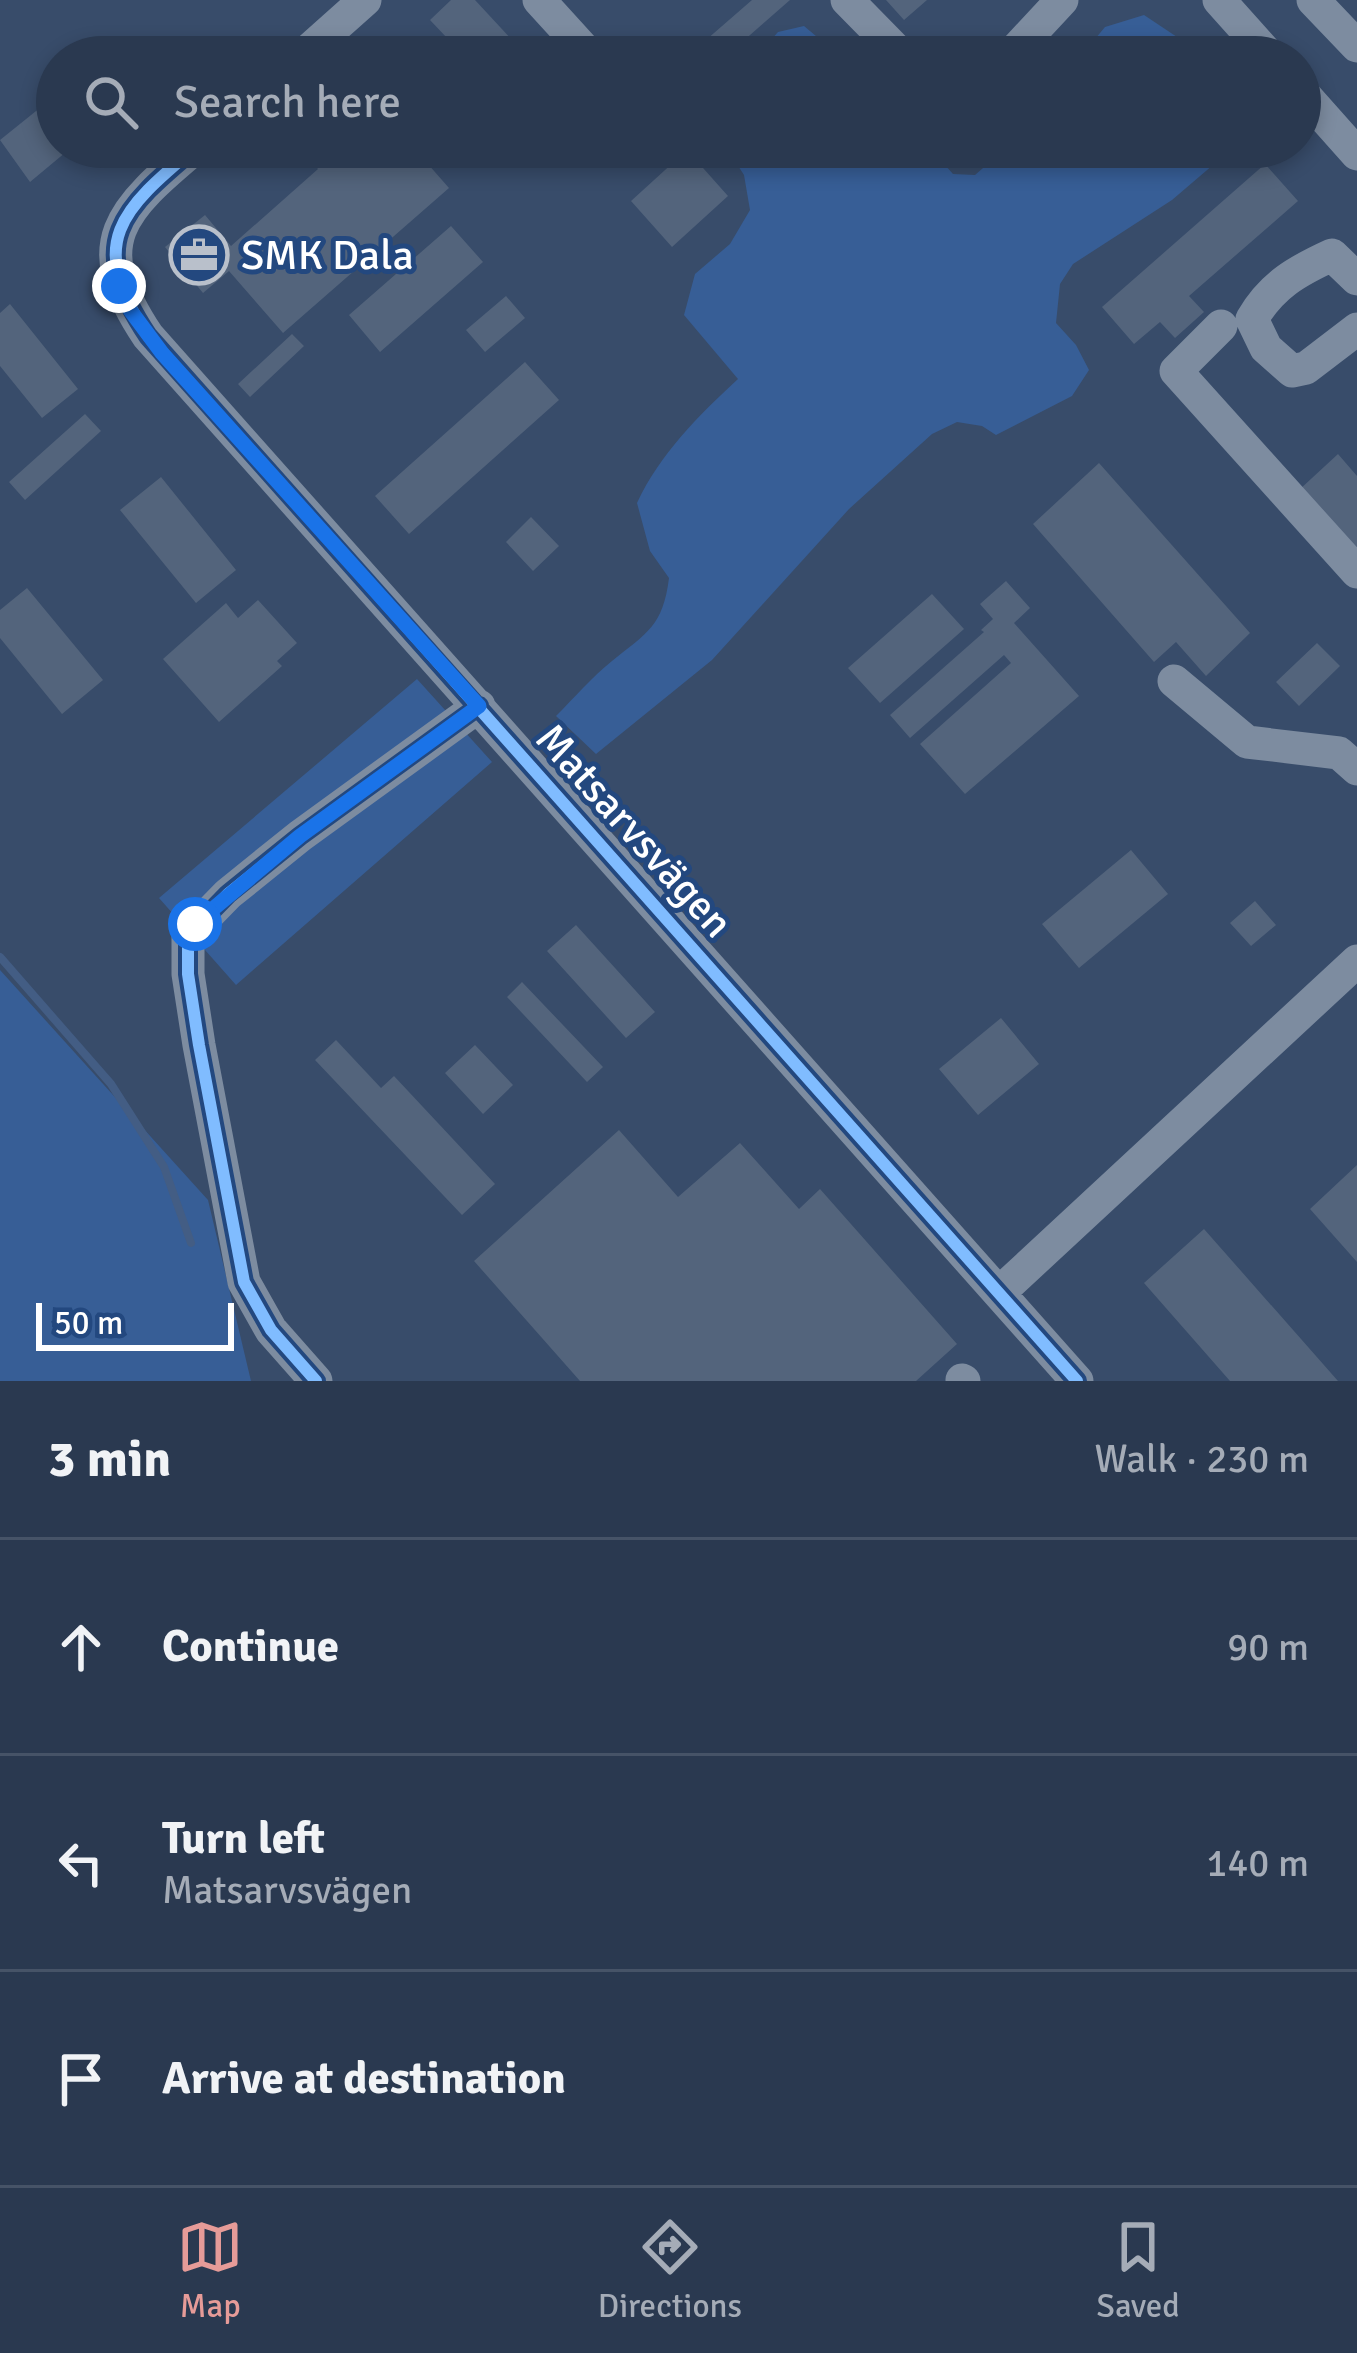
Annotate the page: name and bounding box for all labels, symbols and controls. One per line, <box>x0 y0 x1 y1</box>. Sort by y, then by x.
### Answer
search box <box>36 36 1321 168</box>
icon: search <box>78 69 144 135</box>
text: Search here <box>174 75 401 130</box>
office icon: SMK Dala <box>168 224 230 286</box>
place label: SMK Dala <box>241 230 414 281</box>
route end <box>92 259 146 313</box>
street label: Matsarvsvägen <box>525 714 743 948</box>
route start <box>168 897 222 951</box>
scale bar <box>36 1297 234 1350</box>
text: 50 m <box>54 1303 123 1344</box>
text: 3 min <box>48 1428 171 1491</box>
text: Walk · 230 m <box>1095 1435 1309 1483</box>
icon: ahead <box>48 1614 114 1680</box>
text: Continue <box>162 1619 339 1674</box>
text: 90 m <box>1227 1623 1309 1671</box>
text: Turn left <box>162 1811 325 1866</box>
icon: left <box>48 1830 114 1896</box>
text: 140 m <box>1206 1839 1309 1887</box>
text: Matsarvsvägen <box>162 1866 412 1914</box>
icon: arrive <box>48 2046 114 2112</box>
text: Arrive at destination <box>162 2051 566 2106</box>
tab: Map <box>177 2214 243 2327</box>
tab: Directions <box>598 2214 742 2327</box>
tab: Saved <box>1097 2214 1180 2327</box>

